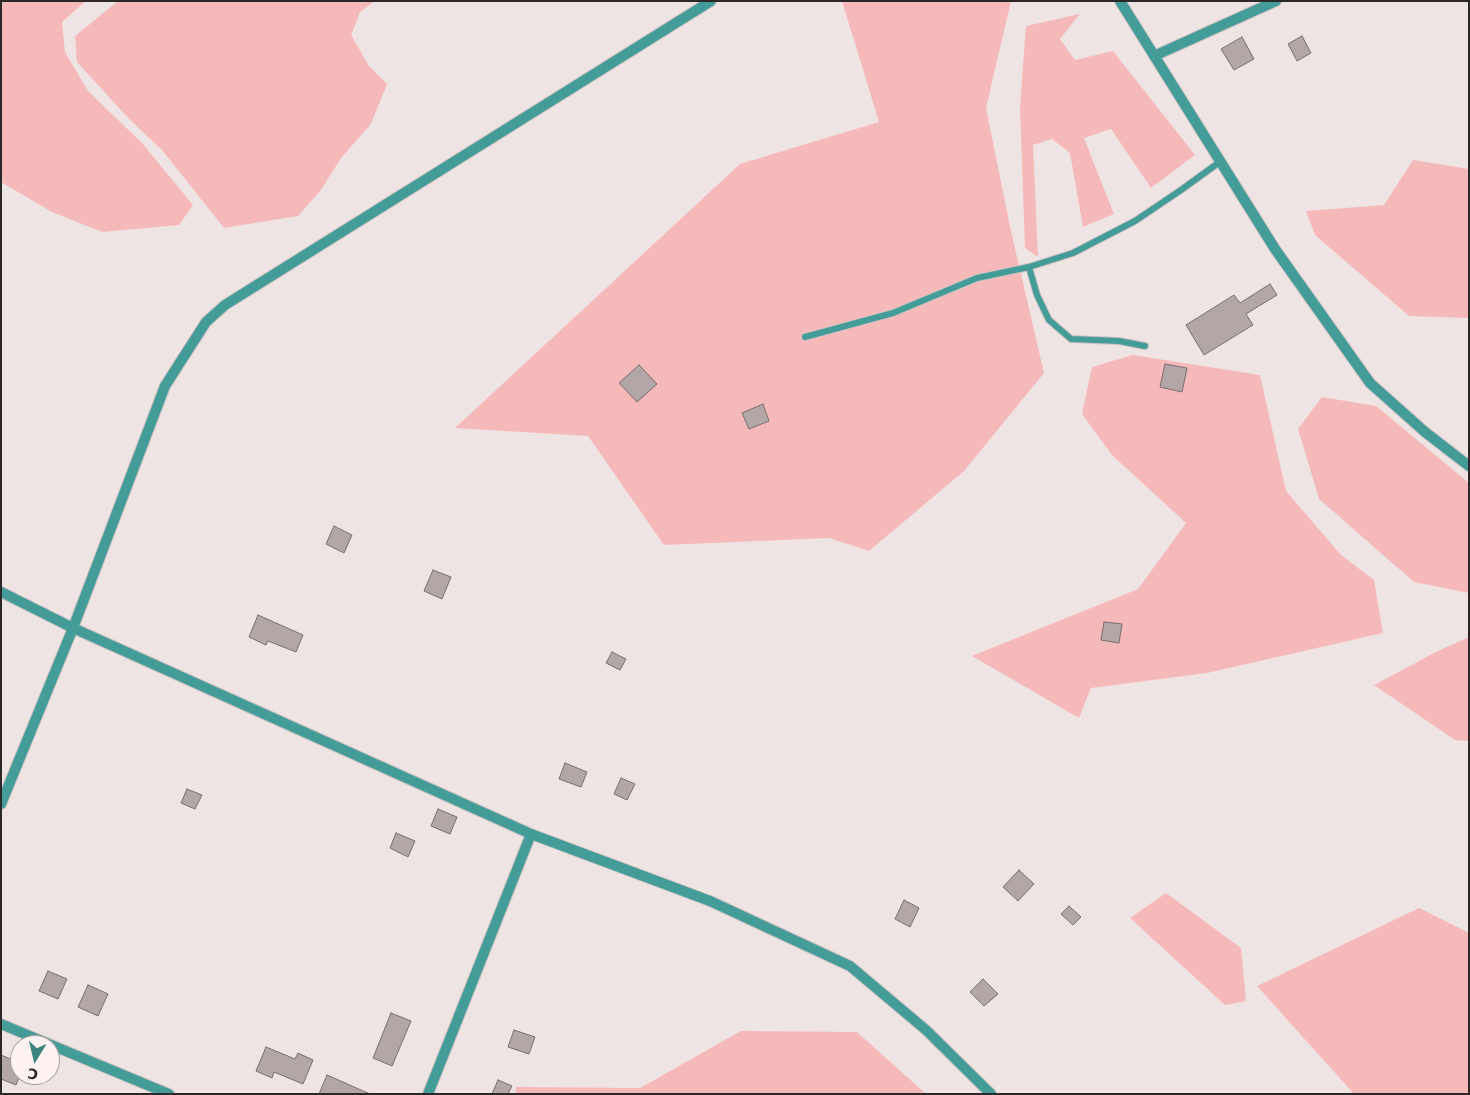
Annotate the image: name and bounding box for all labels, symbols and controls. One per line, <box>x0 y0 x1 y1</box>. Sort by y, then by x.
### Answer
north arrow <box>10 1035 60 1085</box>
text: С <box>26 1065 39 1083</box>

